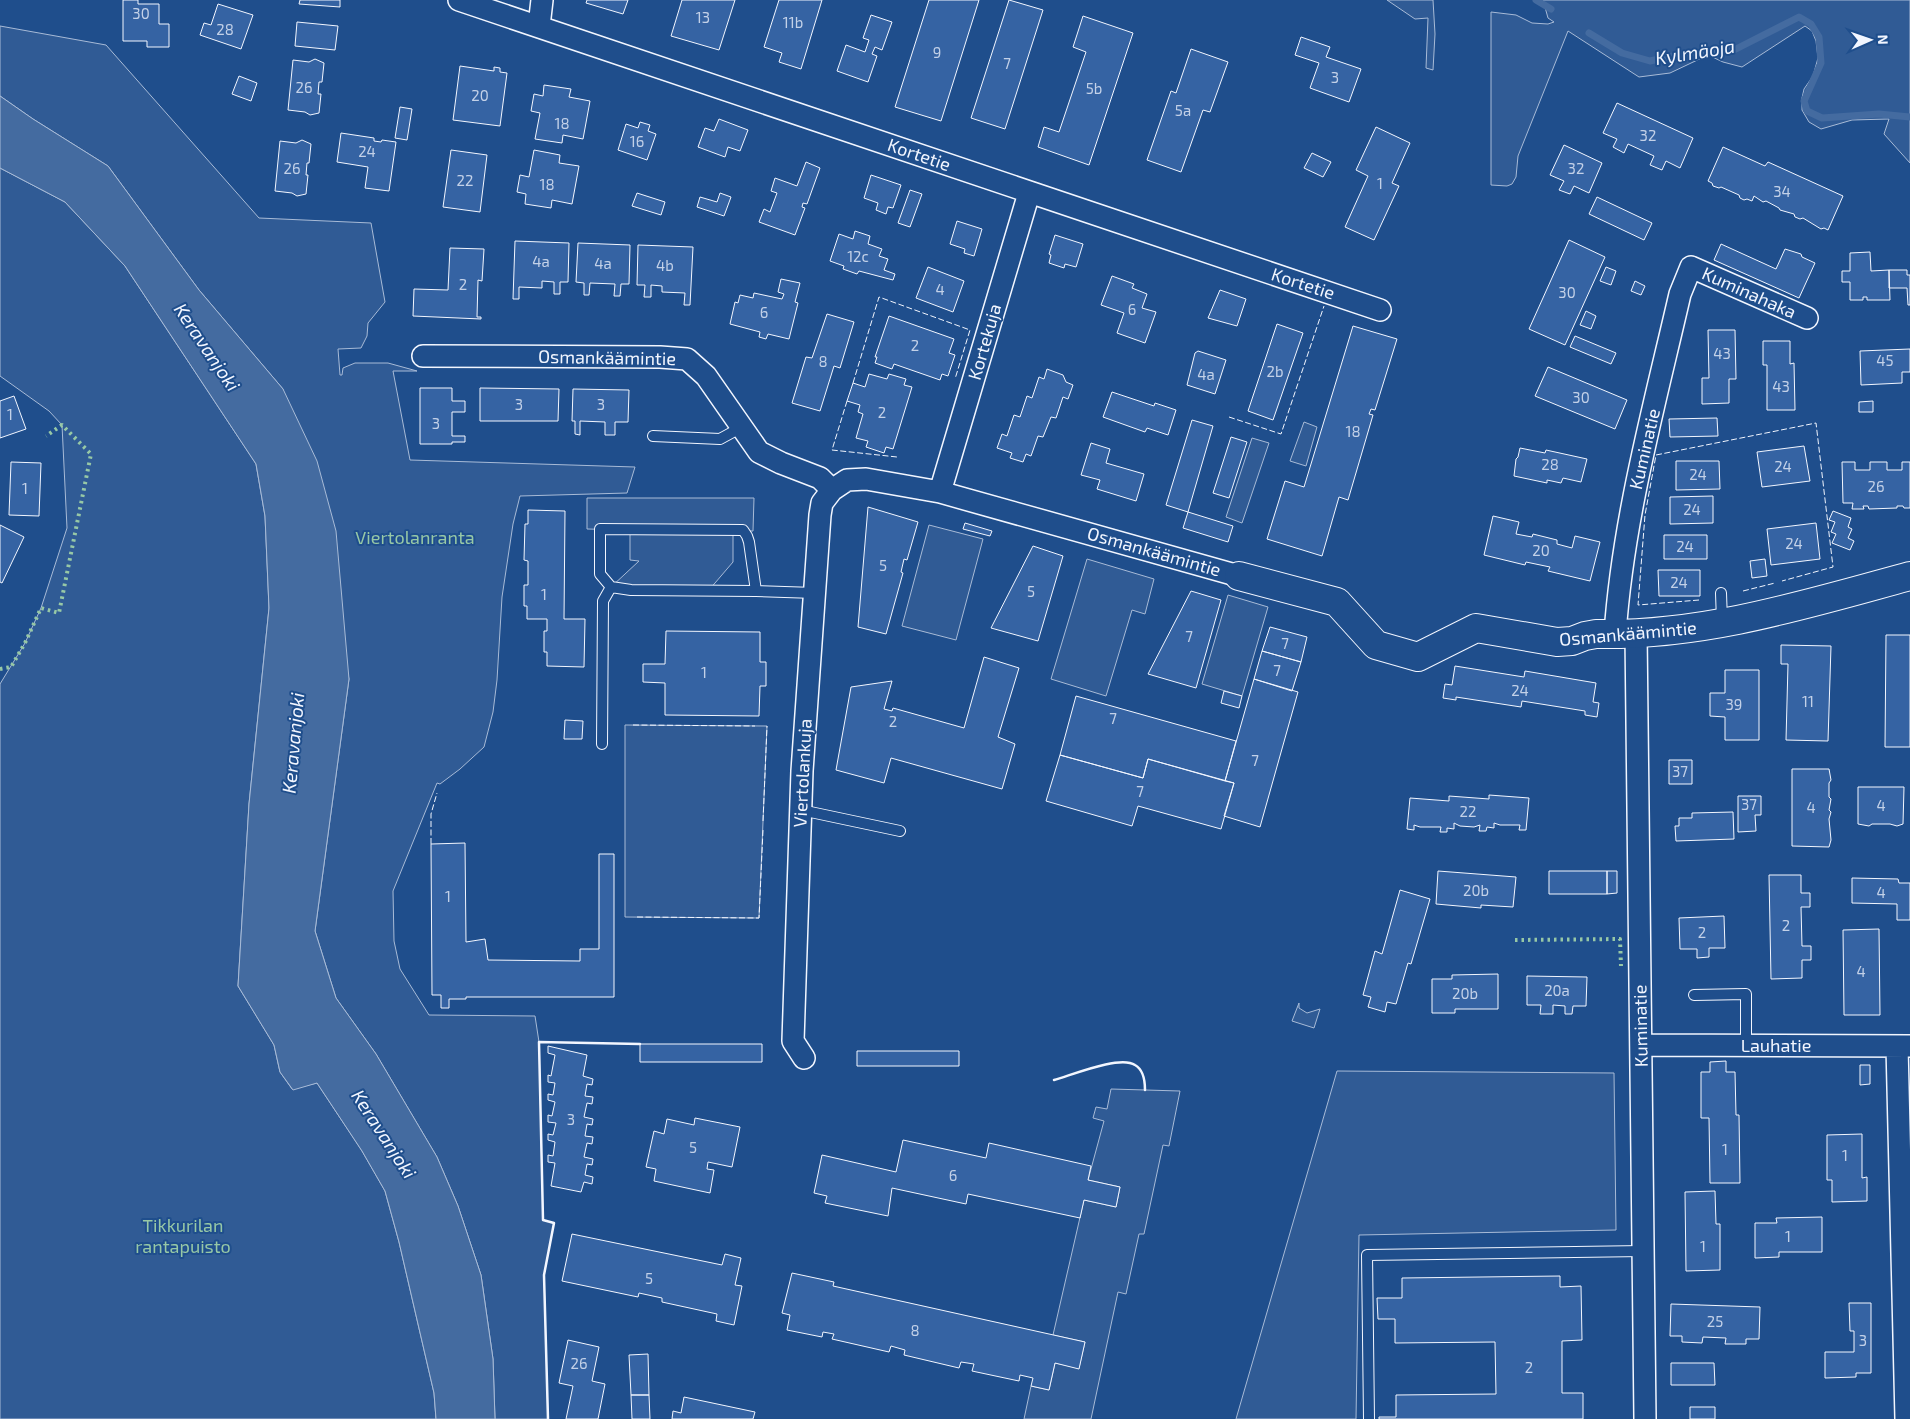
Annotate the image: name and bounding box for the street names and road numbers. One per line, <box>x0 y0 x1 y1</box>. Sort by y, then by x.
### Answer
street label: Kortetie <box>885 133 954 175</box>
street label: Kortetie <box>1269 262 1338 304</box>
street label: Kuminahaka <box>1699 262 1800 323</box>
street label: Kortekuja <box>963 301 1005 382</box>
street label: Osmankäämintie <box>538 345 676 369</box>
street label: Kuminatie <box>1624 406 1664 491</box>
street label: Osmankäämintie <box>1085 521 1224 581</box>
street label: Osmankäämintie <box>1558 616 1698 650</box>
street label: Viertolankuja <box>788 718 816 828</box>
street label: Kuminatie <box>1628 985 1652 1067</box>
street label: Lauhatie <box>1741 1034 1811 1056</box>

